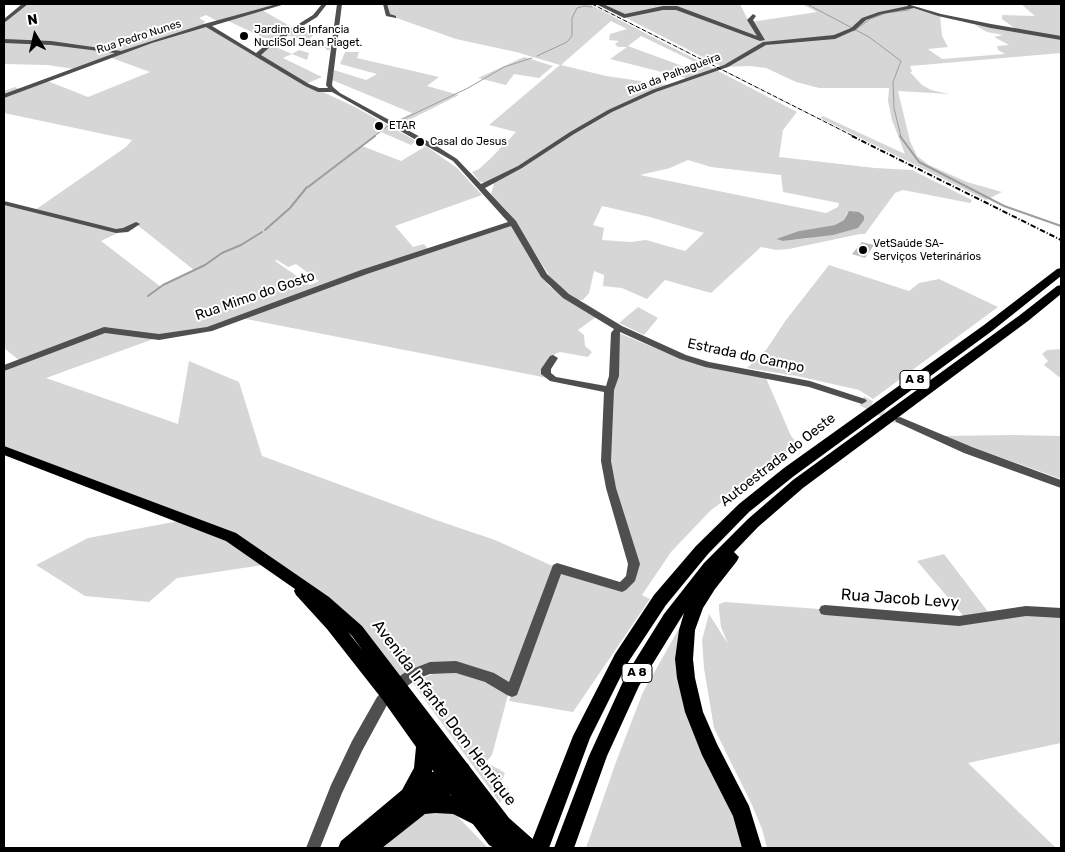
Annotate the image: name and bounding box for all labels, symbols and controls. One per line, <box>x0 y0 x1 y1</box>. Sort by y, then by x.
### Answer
north arrow <box>10 10 60 60</box>
text: N <box>26 11 39 29</box>
street label: Rua Pedro Nunes <box>95 17 183 57</box>
place label: Jardim de Infancia NucliSol Jean Piaget. <box>254 23 362 49</box>
marker: Jardim de Infancia NucliSol Jean Piaget. <box>238 30 250 42</box>
street label: Rua da Palhagueira <box>626 50 722 98</box>
place label: ETAR <box>389 119 416 133</box>
marker: ETAR <box>373 120 385 132</box>
place label: Casal do Jesus <box>430 135 507 149</box>
marker: Casal do Jesus <box>414 136 426 148</box>
place label: VetSaúde SA- Serviços Veterinários <box>873 237 981 263</box>
marker: VetSaúde SA- Serviços Veterinários <box>857 244 869 256</box>
street label: Rua Mimo do Gosto <box>193 268 317 324</box>
street label: Estrada do Campo <box>686 335 806 377</box>
road number: A 8 <box>900 370 930 390</box>
street label: Autoestrada do Oeste <box>717 410 839 510</box>
street label: Rua Jacob Levy <box>840 585 960 613</box>
street label: Avenida Infante Dom Henrique <box>368 616 520 810</box>
road number: A 8 <box>622 664 652 682</box>

